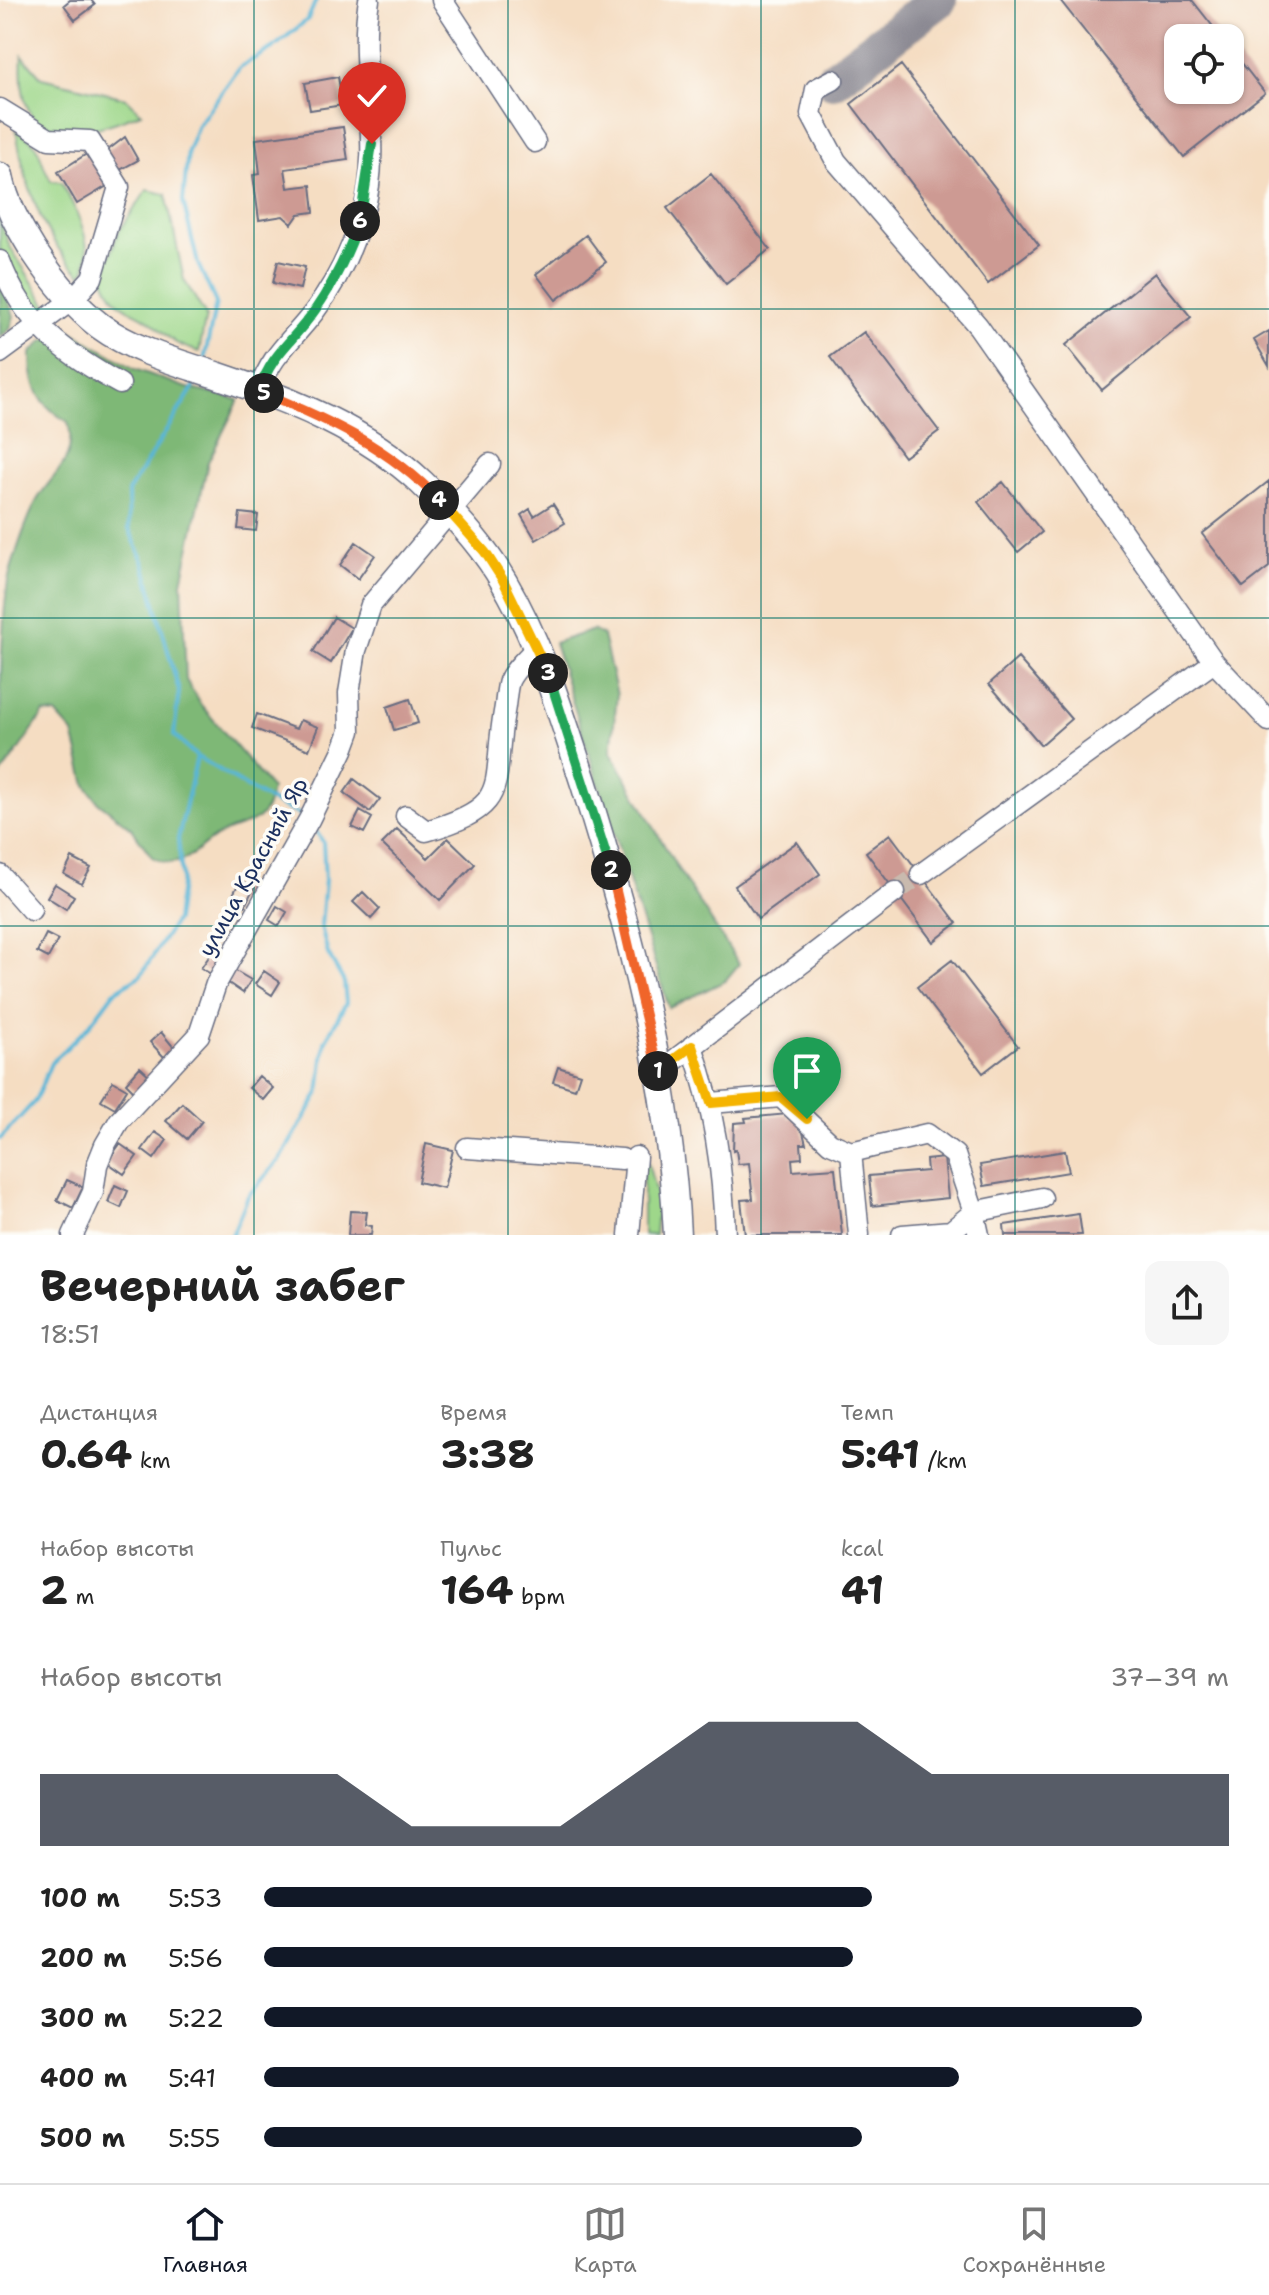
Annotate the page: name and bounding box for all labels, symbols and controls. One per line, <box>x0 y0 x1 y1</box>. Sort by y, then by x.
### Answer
map controls <box>1164 24 1244 104</box>
button: locate <box>1164 24 1244 104</box>
pin <box>338 62 406 144</box>
icon: check <box>350 74 394 118</box>
pin: 6 <box>340 201 380 241</box>
text: 6 <box>352 206 368 235</box>
pin: 5 <box>244 373 284 413</box>
text: 5 <box>257 378 271 407</box>
pin: 4 <box>419 480 459 520</box>
text: 4 <box>431 485 447 514</box>
pin: 3 <box>528 653 568 693</box>
text: 3 <box>540 658 556 687</box>
street label: улица Красный Яр <box>192 772 314 962</box>
pin: 2 <box>591 850 631 890</box>
text: 2 <box>603 855 619 884</box>
pin <box>773 1037 841 1119</box>
icon: arrive <box>785 1049 829 1093</box>
pin: 1 <box>638 1051 678 1091</box>
text: 1 <box>653 1056 663 1085</box>
text: Вечерний забег <box>40 1256 405 1315</box>
button: share <box>1145 1261 1229 1345</box>
text: 18:51 <box>40 1316 100 1351</box>
text: Дистанция <box>40 1398 158 1427</box>
text: Время <box>440 1398 507 1427</box>
text: Темп <box>841 1398 894 1427</box>
text: 0.64 <box>40 1427 132 1481</box>
text: 3:38 <box>440 1427 535 1481</box>
text: 5:41 <box>841 1427 920 1481</box>
text: km <box>132 1446 171 1475</box>
text: /km <box>920 1446 967 1475</box>
text: Набор высоты <box>40 1534 194 1563</box>
text: Пульс <box>440 1534 502 1563</box>
text: kcal <box>841 1534 883 1563</box>
text: 2 <box>40 1563 68 1617</box>
text: 164 <box>440 1563 513 1617</box>
text: 41 <box>841 1563 884 1617</box>
text: m <box>68 1582 94 1611</box>
text: bpm <box>513 1582 565 1611</box>
text: Набор высоты <box>40 1659 222 1694</box>
text: 37–39 m <box>1110 1659 1229 1694</box>
text: 100 m <box>40 1880 120 1915</box>
text: 5:53 <box>168 1880 222 1915</box>
text: 200 m <box>40 1940 127 1975</box>
text: 5:56 <box>168 1940 223 1975</box>
text: 300 m <box>40 2000 127 2035</box>
text: 5:22 <box>168 2000 224 2035</box>
text: 400 m <box>40 2060 127 2095</box>
text: 5:41 <box>168 2060 216 2095</box>
text: 500 m <box>40 2120 125 2155</box>
text: 5:55 <box>168 2120 221 2155</box>
tab: Главная <box>163 2202 248 2279</box>
tab: Карта <box>574 2202 637 2279</box>
tab: Сохранённые <box>962 2202 1106 2279</box>

